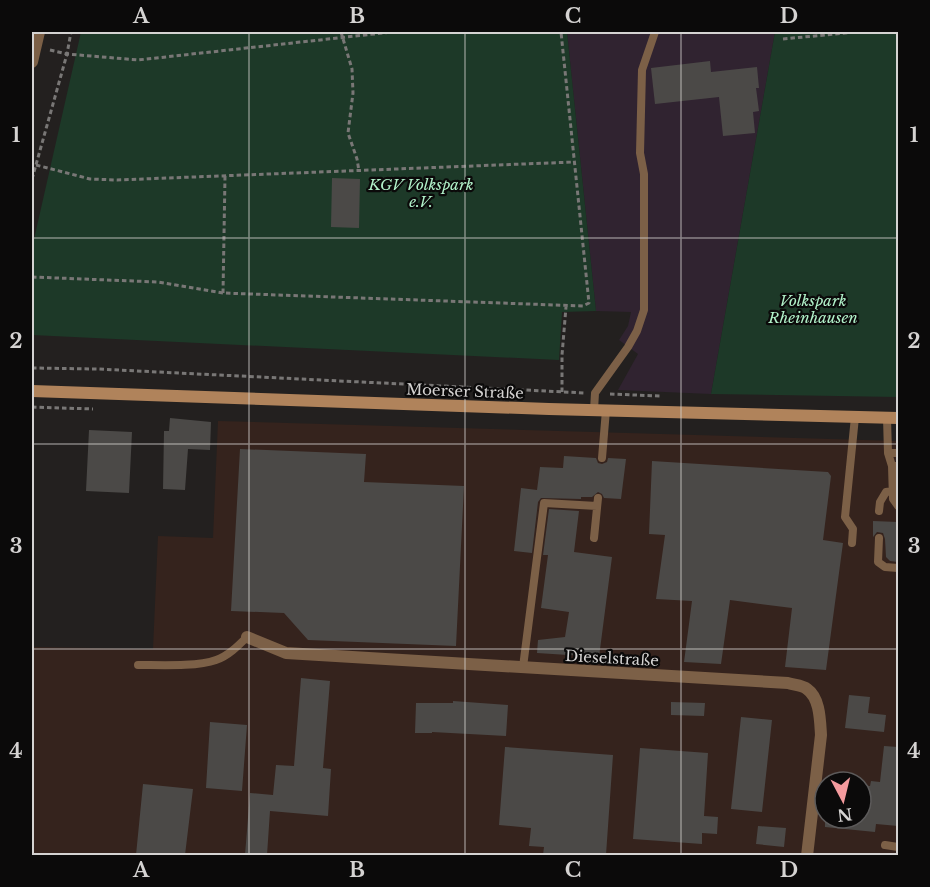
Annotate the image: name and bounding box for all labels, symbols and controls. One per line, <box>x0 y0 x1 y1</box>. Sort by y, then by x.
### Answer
text: A <box>132 4 150 28</box>
text: B <box>349 4 365 28</box>
text: C <box>565 4 581 28</box>
text: D <box>780 4 798 28</box>
text: 1 <box>12 123 21 147</box>
text: 1 <box>910 123 919 147</box>
park label: KGV Volkspark e.V. <box>368 175 473 211</box>
park label: Volkspark Rheinhausen <box>767 291 858 327</box>
text: 2 <box>9 329 23 353</box>
text: 2 <box>907 329 921 353</box>
street label: Moerser Straße <box>406 379 524 403</box>
text: 3 <box>10 534 22 558</box>
text: 3 <box>908 534 920 558</box>
street label: Dieselstraße <box>565 646 659 670</box>
text: 4 <box>9 739 23 763</box>
text: 4 <box>907 739 921 763</box>
north arrow <box>813 770 873 830</box>
text: N <box>836 804 854 826</box>
text: A <box>132 858 150 882</box>
text: B <box>349 858 365 882</box>
text: C <box>565 858 581 882</box>
text: D <box>780 858 798 882</box>

